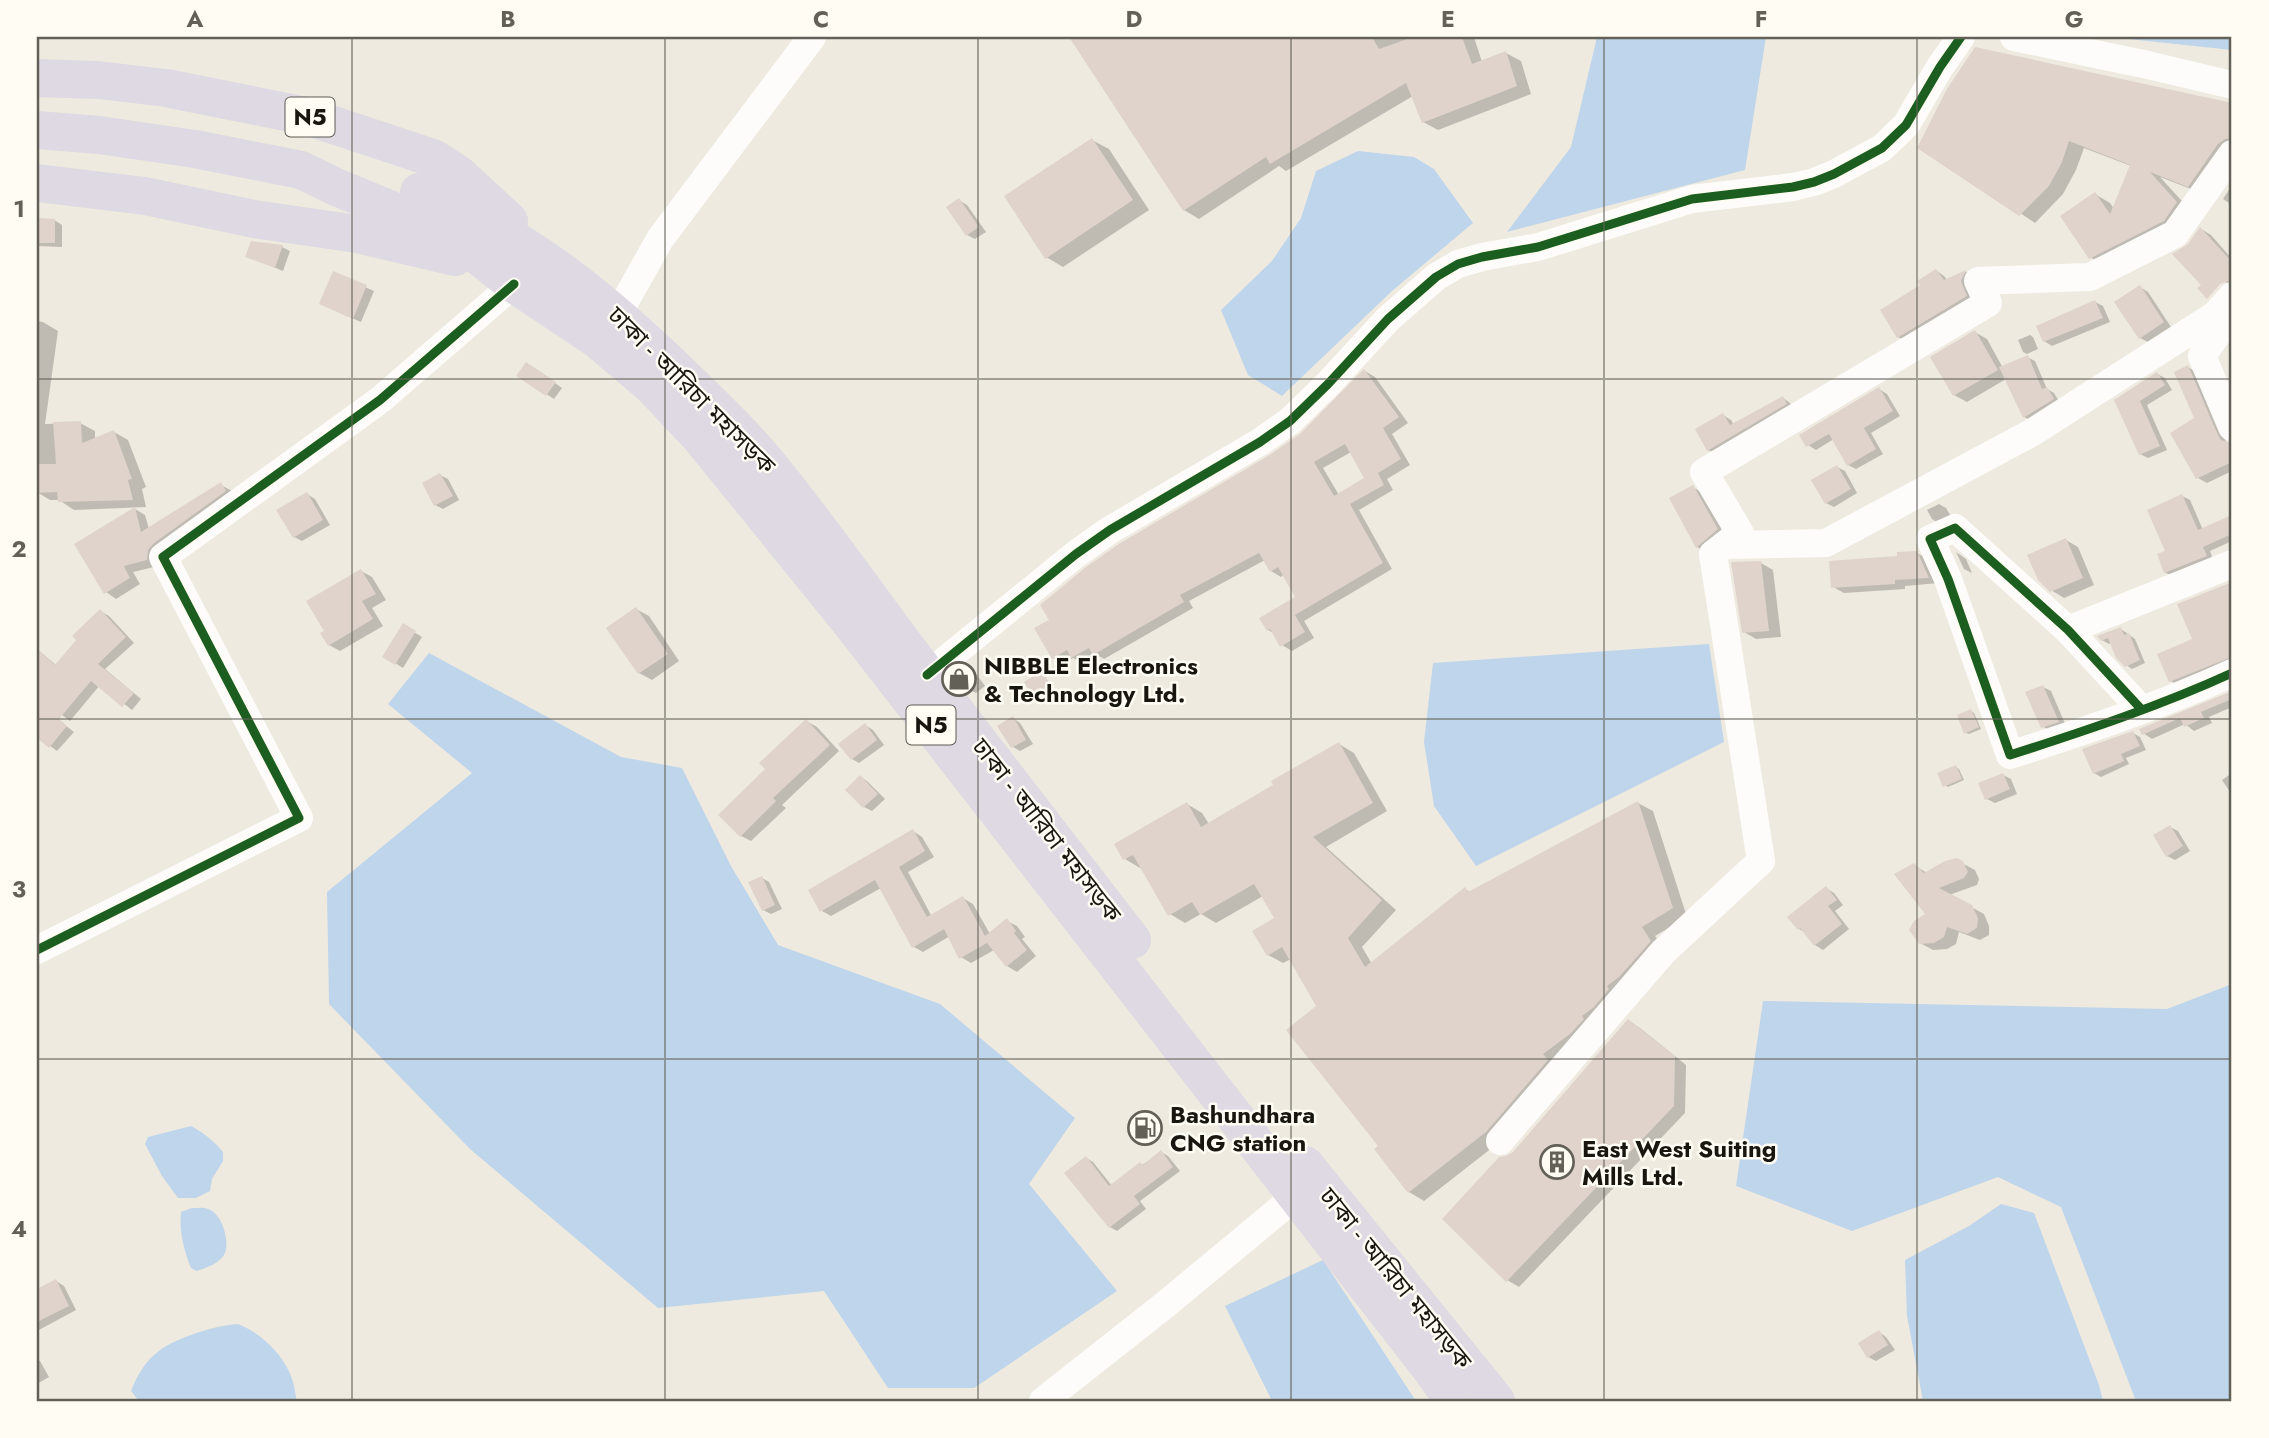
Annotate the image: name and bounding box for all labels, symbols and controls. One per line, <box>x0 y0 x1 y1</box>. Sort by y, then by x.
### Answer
text: A <box>186 2 204 36</box>
text: B <box>500 2 516 36</box>
text: C <box>813 2 829 36</box>
text: D <box>1126 2 1143 36</box>
text: E <box>1441 2 1455 36</box>
text: F <box>1755 2 1767 36</box>
text: G <box>2065 2 2083 36</box>
road number: N5 <box>286 98 334 136</box>
text: 1 <box>13 192 25 226</box>
street label: ঢাকা - আরিচা মহাসড়ক <box>599 297 784 482</box>
text: 2 <box>11 532 27 566</box>
place label: NIBBLE Electronics & Technology Ltd. <box>984 648 1198 711</box>
shop icon: NIBBLE Electronics & Technology Ltd. <box>940 660 978 698</box>
road number: N5 <box>906 706 956 744</box>
street label: ঢাকা - আরিচা মহাসড়ক <box>963 730 1130 930</box>
text: 3 <box>12 872 26 906</box>
place label: Bashundhara CNG station <box>1170 1097 1315 1160</box>
fuel station icon: Bashundhara CNG station <box>1126 1109 1164 1147</box>
place label: East West Suiting Mills Ltd. <box>1582 1131 1776 1194</box>
building icon: East West Suiting Mills Ltd. <box>1538 1143 1576 1181</box>
street label: ঢাকা - আরিচা মহাসড়ক <box>1311 1179 1481 1377</box>
text: 4 <box>11 1212 27 1246</box>

